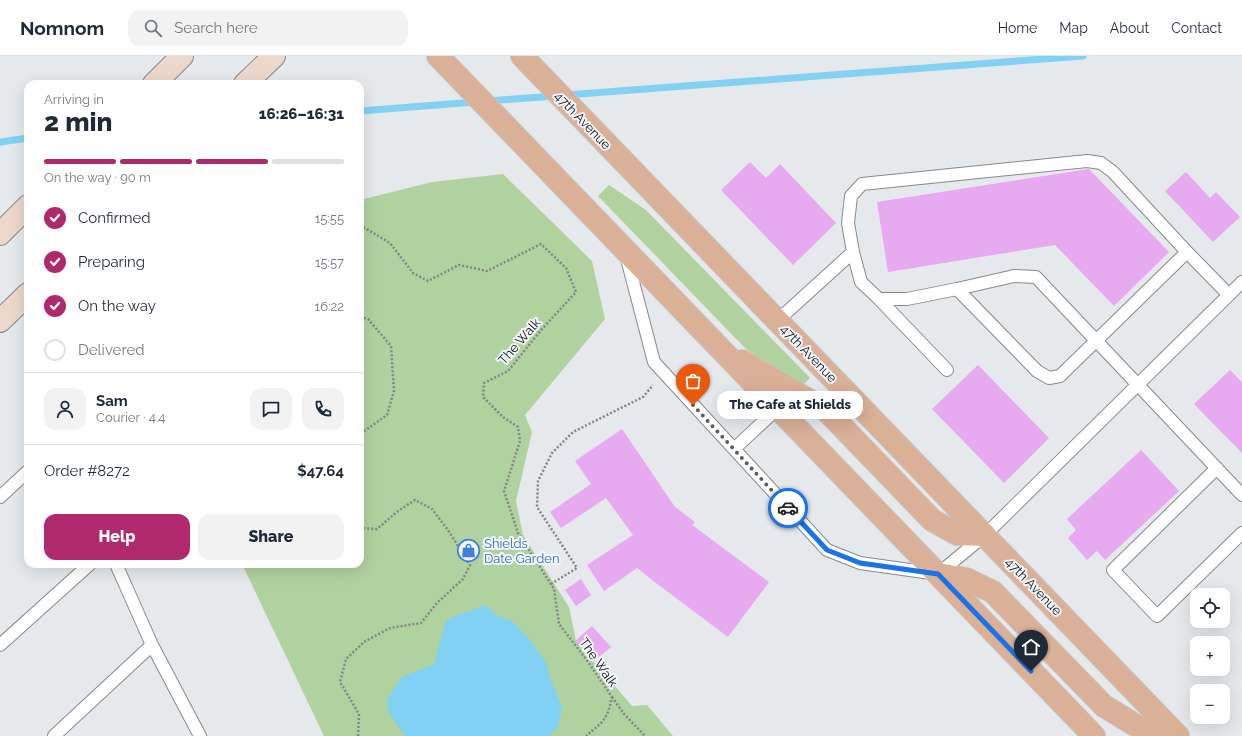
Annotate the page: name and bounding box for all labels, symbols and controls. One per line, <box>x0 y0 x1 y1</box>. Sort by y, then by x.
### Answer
search box <box>128 10 408 46</box>
text: Nomnom <box>20 17 104 39</box>
icon: search <box>142 17 164 39</box>
text: Search here <box>174 19 258 37</box>
text: Home <box>998 20 1037 36</box>
text: Map <box>1059 20 1088 36</box>
text: About <box>1110 20 1149 36</box>
text: Contact <box>1171 20 1222 36</box>
street label: 47th Avenue <box>551 88 614 153</box>
text: Arriving in <box>44 92 104 107</box>
text: 16:26–16:31 <box>259 105 344 123</box>
text: 2 min <box>44 107 112 137</box>
text: On the way · 90 m <box>44 170 151 185</box>
icon: check <box>44 207 66 229</box>
text: Confirmed <box>78 209 151 227</box>
text: 15:55 <box>315 211 344 226</box>
icon: check <box>44 251 66 273</box>
text: Preparing <box>78 253 145 271</box>
text: 15:57 <box>315 255 344 270</box>
icon: check <box>44 295 66 317</box>
text: On the way <box>78 297 156 315</box>
text: 16:22 <box>315 299 344 314</box>
street label: The Walk <box>495 315 544 368</box>
street label: 47th Avenue <box>777 321 840 386</box>
text: Delivered <box>78 341 145 359</box>
pin <box>676 364 710 405</box>
icon: bag <box>682 370 704 392</box>
button: person <box>44 388 86 430</box>
button: chat <box>250 388 292 430</box>
button: phone <box>302 388 344 430</box>
callout: The Cafe at Shields <box>717 391 863 419</box>
text: Sam <box>96 392 128 410</box>
text: The Cafe at Shields <box>729 397 851 412</box>
text: Courier · 4.4 <box>96 410 165 425</box>
text: Order #8272 <box>44 462 130 480</box>
text: $47.64 <box>297 462 344 480</box>
courier <box>768 488 808 528</box>
icon: car <box>777 497 799 519</box>
button: Help <box>44 514 190 560</box>
button: Share <box>198 514 344 560</box>
place label: Shields Date Garden <box>484 536 560 566</box>
shop icon: Shields Date Garden <box>455 537 481 563</box>
street label: 47th Avenue <box>1002 554 1065 619</box>
map controls <box>1190 588 1230 724</box>
button: locate <box>1190 588 1230 628</box>
pin <box>1014 630 1048 671</box>
street label: The Walk <box>576 635 621 690</box>
icon: home <box>1020 636 1042 658</box>
button: + <box>1190 636 1230 676</box>
button: − <box>1190 684 1230 724</box>

